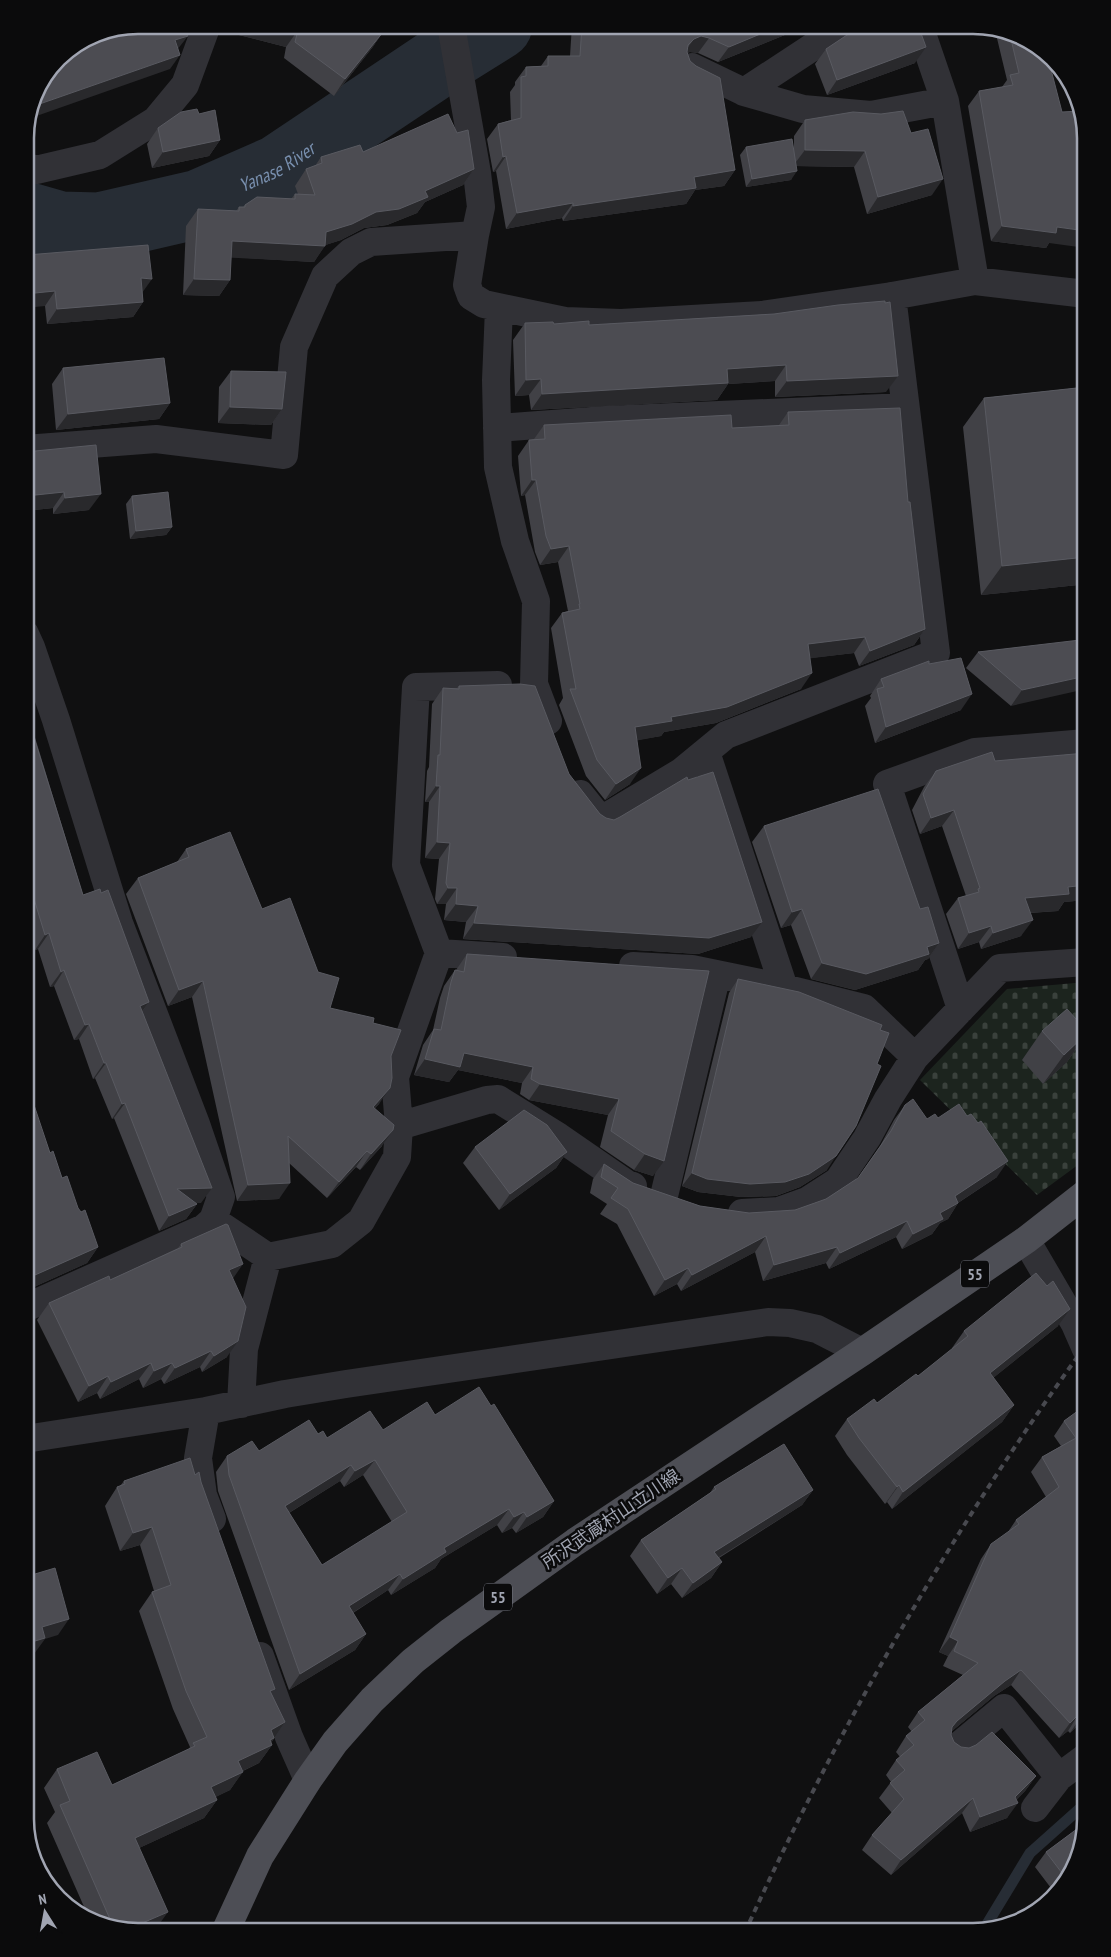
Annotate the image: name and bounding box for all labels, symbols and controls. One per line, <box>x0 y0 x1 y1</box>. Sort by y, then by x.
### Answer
water label: Yanase River <box>235 135 321 197</box>
road number: 55 <box>961 1260 989 1288</box>
street label: 所沢武蔵村山立川線 <box>537 1464 684 1573</box>
road number: 55 <box>484 1584 512 1610</box>
north arrow <box>20 1887 70 1937</box>
text: N <box>37 1890 48 1909</box>

